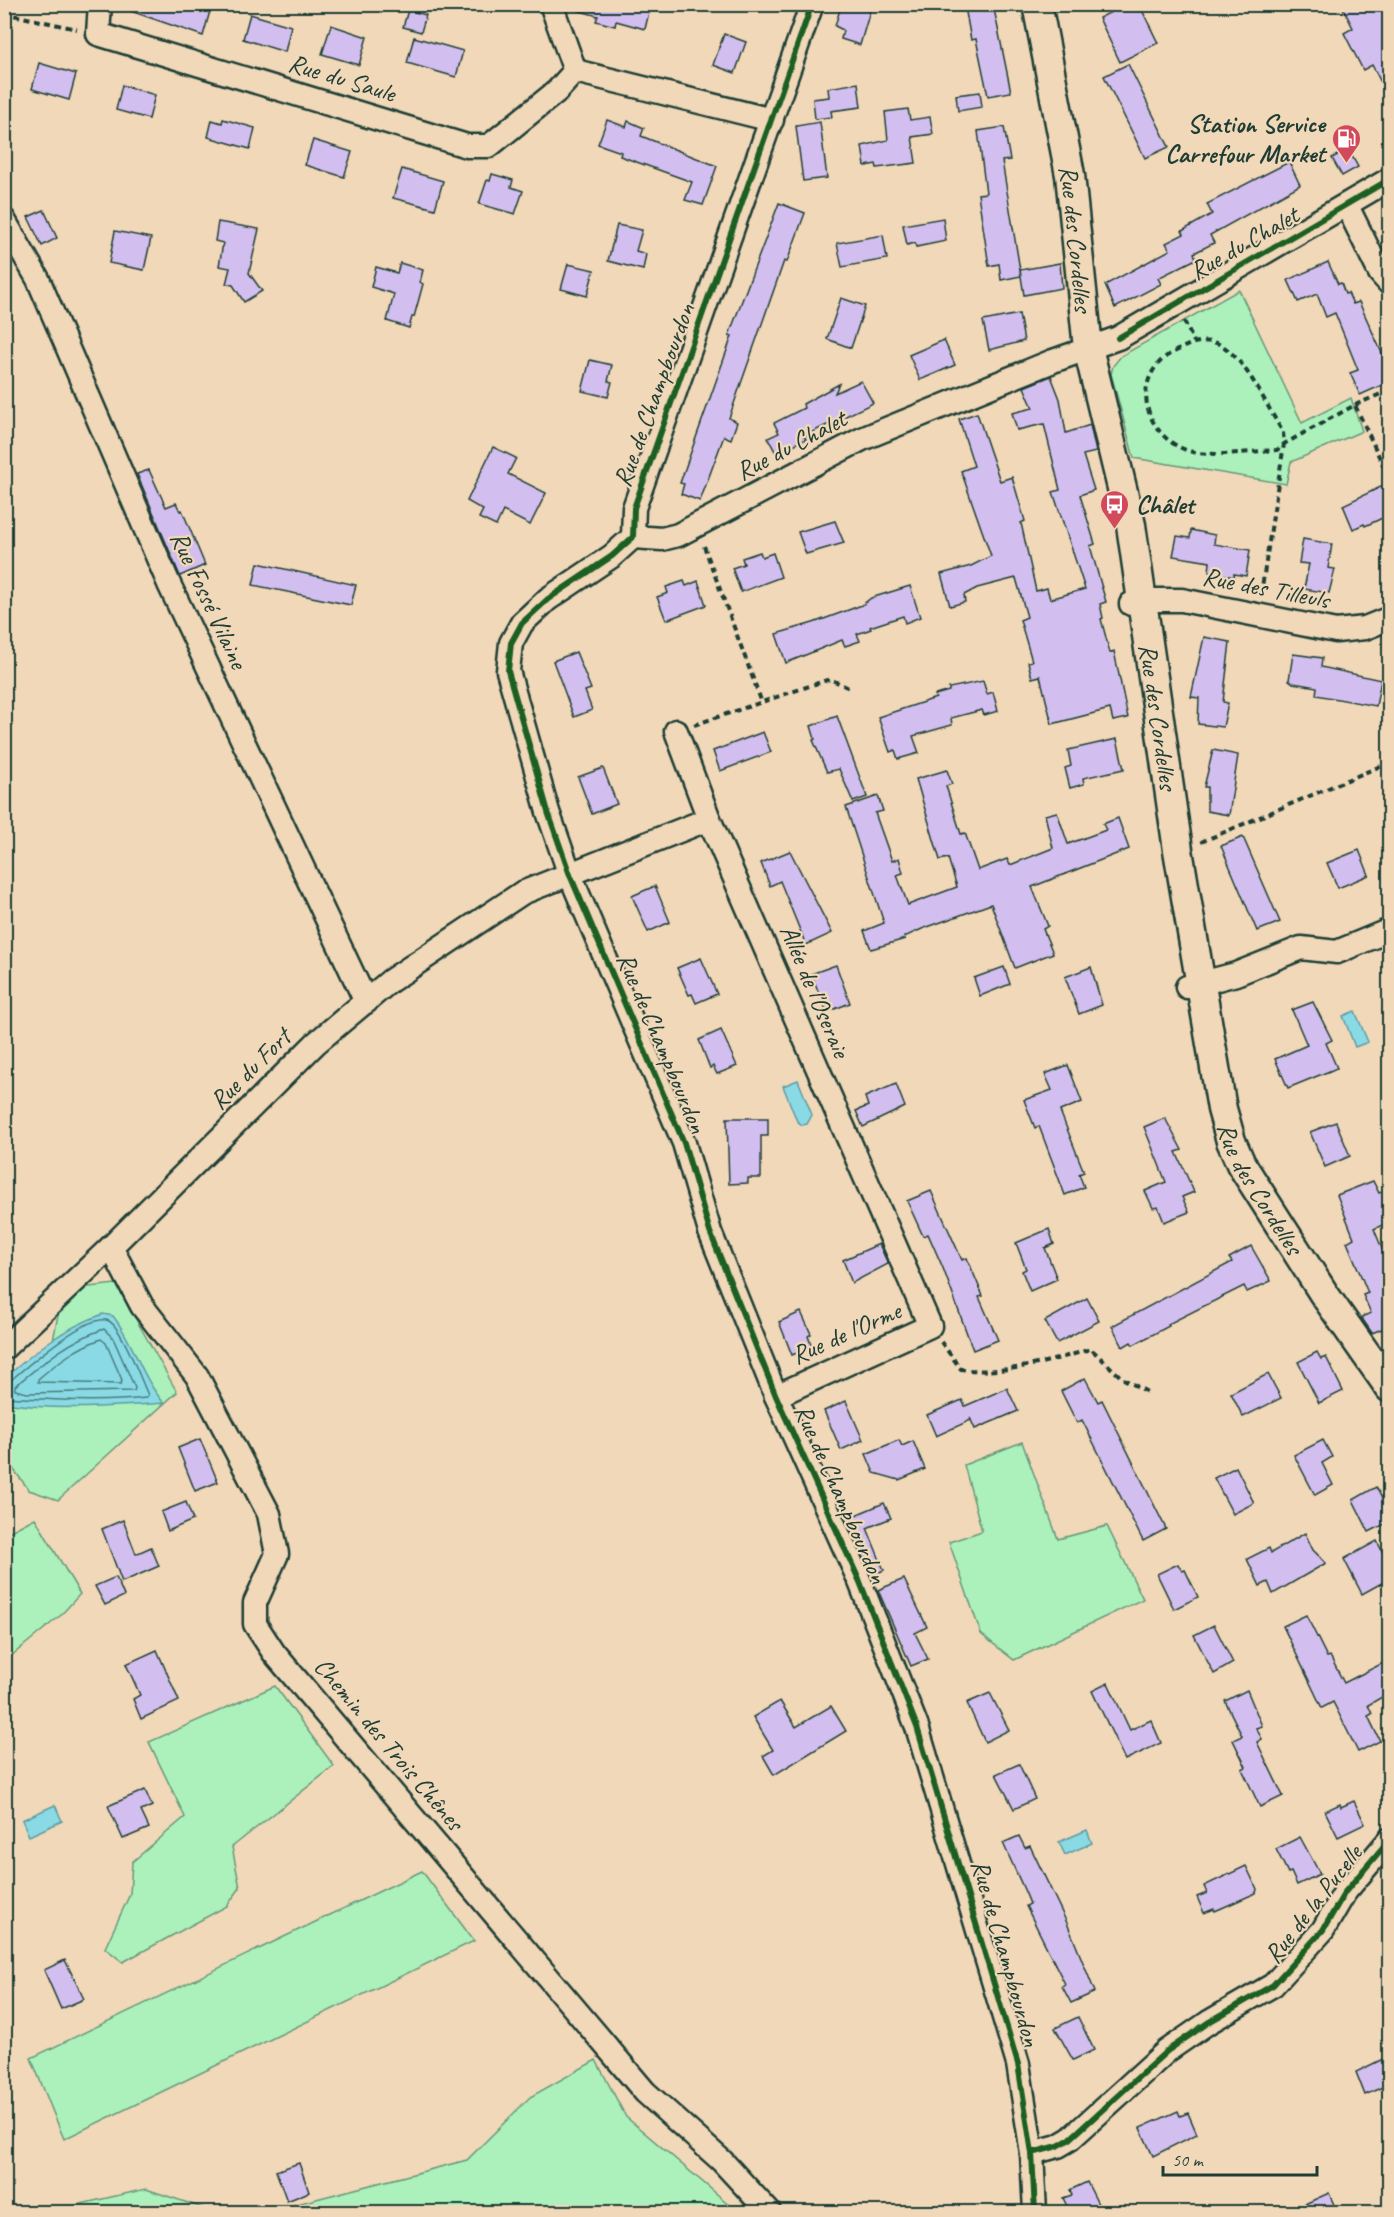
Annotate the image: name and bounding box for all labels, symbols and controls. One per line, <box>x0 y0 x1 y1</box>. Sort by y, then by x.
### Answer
street label: Rue du Saule <box>285 46 401 110</box>
place label: Station Service Carrefour Market <box>1165 107 1327 170</box>
fuel station icon: Station Service Carrefour Market <box>1330 122 1362 164</box>
street label: Rue des Cordelles <box>1052 162 1101 315</box>
street label: Rue du Chalet <box>1184 197 1307 287</box>
street label: Rue de Champbourdon <box>606 298 703 491</box>
street label: Rue du Chalet <box>730 401 854 488</box>
bus stop icon: Châlet <box>1099 488 1131 530</box>
place label: Châlet <box>1136 488 1197 521</box>
street label: Rue Fossé Vilaine <box>163 526 256 676</box>
street label: Rue des Tilleuls <box>1200 560 1334 617</box>
street label: Rue des Cordelles <box>1132 642 1186 794</box>
street label: Allée de l'Oseraie <box>772 920 859 1065</box>
street label: Rue de Champbourdon <box>609 948 715 1138</box>
street label: Rue du Fort <box>202 1019 300 1117</box>
street label: Rue des Cordelles <box>1210 1119 1312 1262</box>
street label: Rue de l'Orme <box>786 1293 908 1372</box>
street label: Rue de Champbourdon <box>787 1399 895 1589</box>
street label: Chemin des Trois Chênes <box>307 1651 473 1839</box>
street label: Rue de la Pucelle <box>1256 1836 1371 1970</box>
street label: Rue de Champbourdon <box>964 1856 1049 2051</box>
scale bar <box>1163 2139 1318 2177</box>
text: 50 m <box>1172 2149 1205 2171</box>

